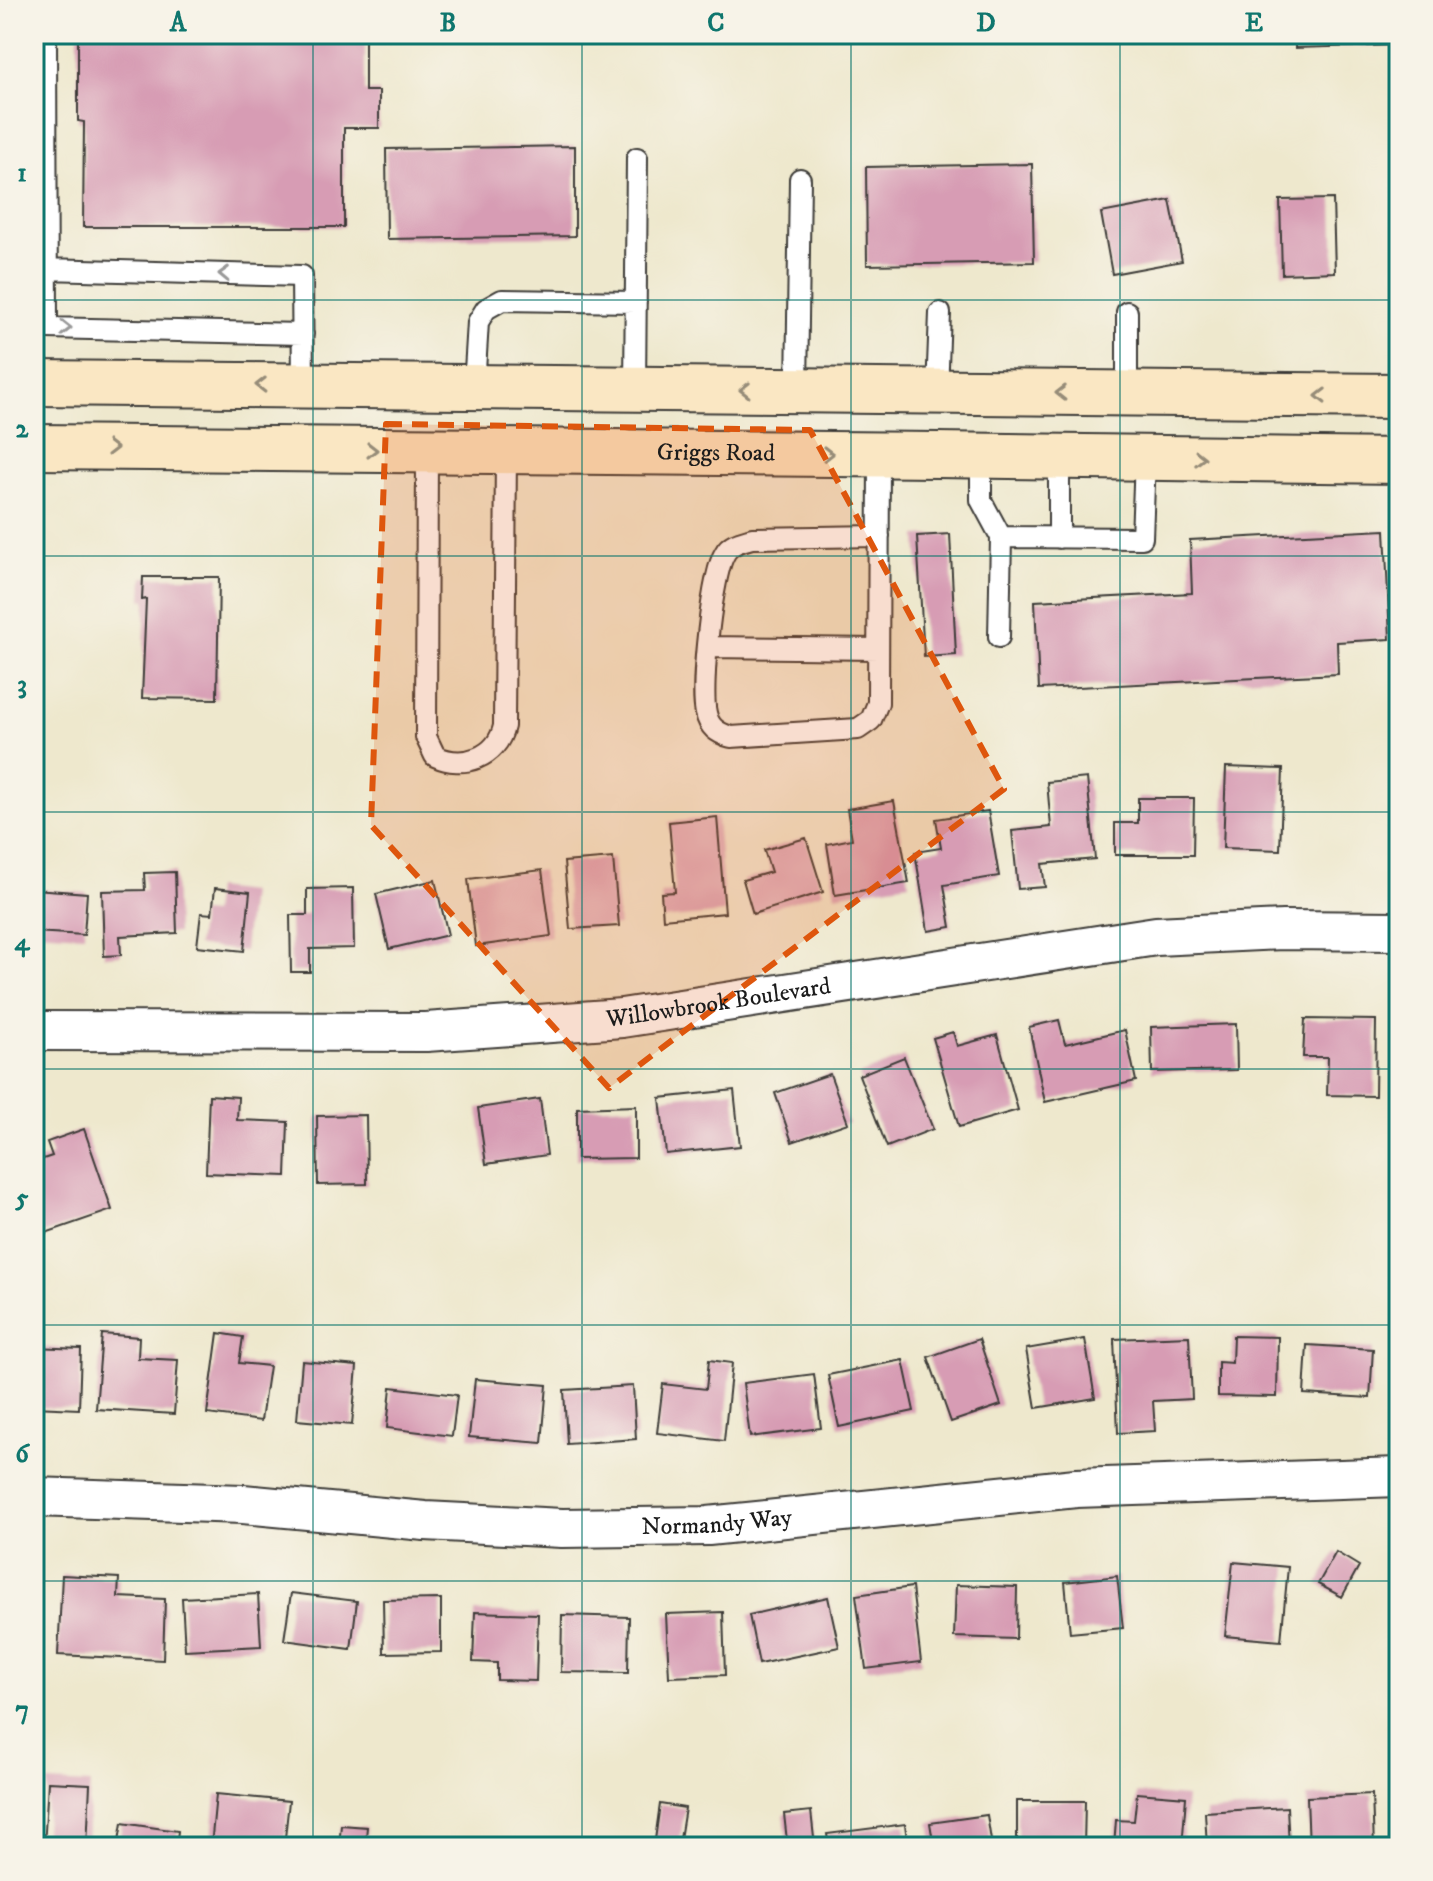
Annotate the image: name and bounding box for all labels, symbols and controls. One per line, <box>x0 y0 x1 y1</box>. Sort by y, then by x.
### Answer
text: A <box>169 7 188 40</box>
text: B <box>440 7 456 40</box>
text: C <box>707 7 725 40</box>
text: D <box>976 7 996 40</box>
text: E <box>1245 7 1263 40</box>
text: 1 <box>17 157 27 190</box>
one-way arrow <box>217 265 230 283</box>
one-way arrow <box>60 320 73 337</box>
one-way arrow <box>254 376 267 394</box>
one-way arrow <box>738 381 751 398</box>
one-way arrow <box>1054 384 1067 402</box>
one-way arrow <box>1314 387 1327 404</box>
text: 2 <box>16 413 30 446</box>
street label: Griggs Road <box>657 438 775 469</box>
one-way arrow <box>106 439 119 457</box>
one-way arrow <box>366 441 379 459</box>
one-way arrow <box>822 445 835 463</box>
one-way arrow <box>1194 450 1207 467</box>
text: 3 <box>17 669 27 702</box>
text: 4 <box>15 926 31 959</box>
street label: Willowbrook Boulevard <box>604 971 833 1034</box>
text: 5 <box>15 1182 29 1215</box>
text: 6 <box>15 1438 30 1471</box>
street label: Normandy Way <box>641 1502 794 1542</box>
text: 7 <box>15 1694 29 1727</box>

